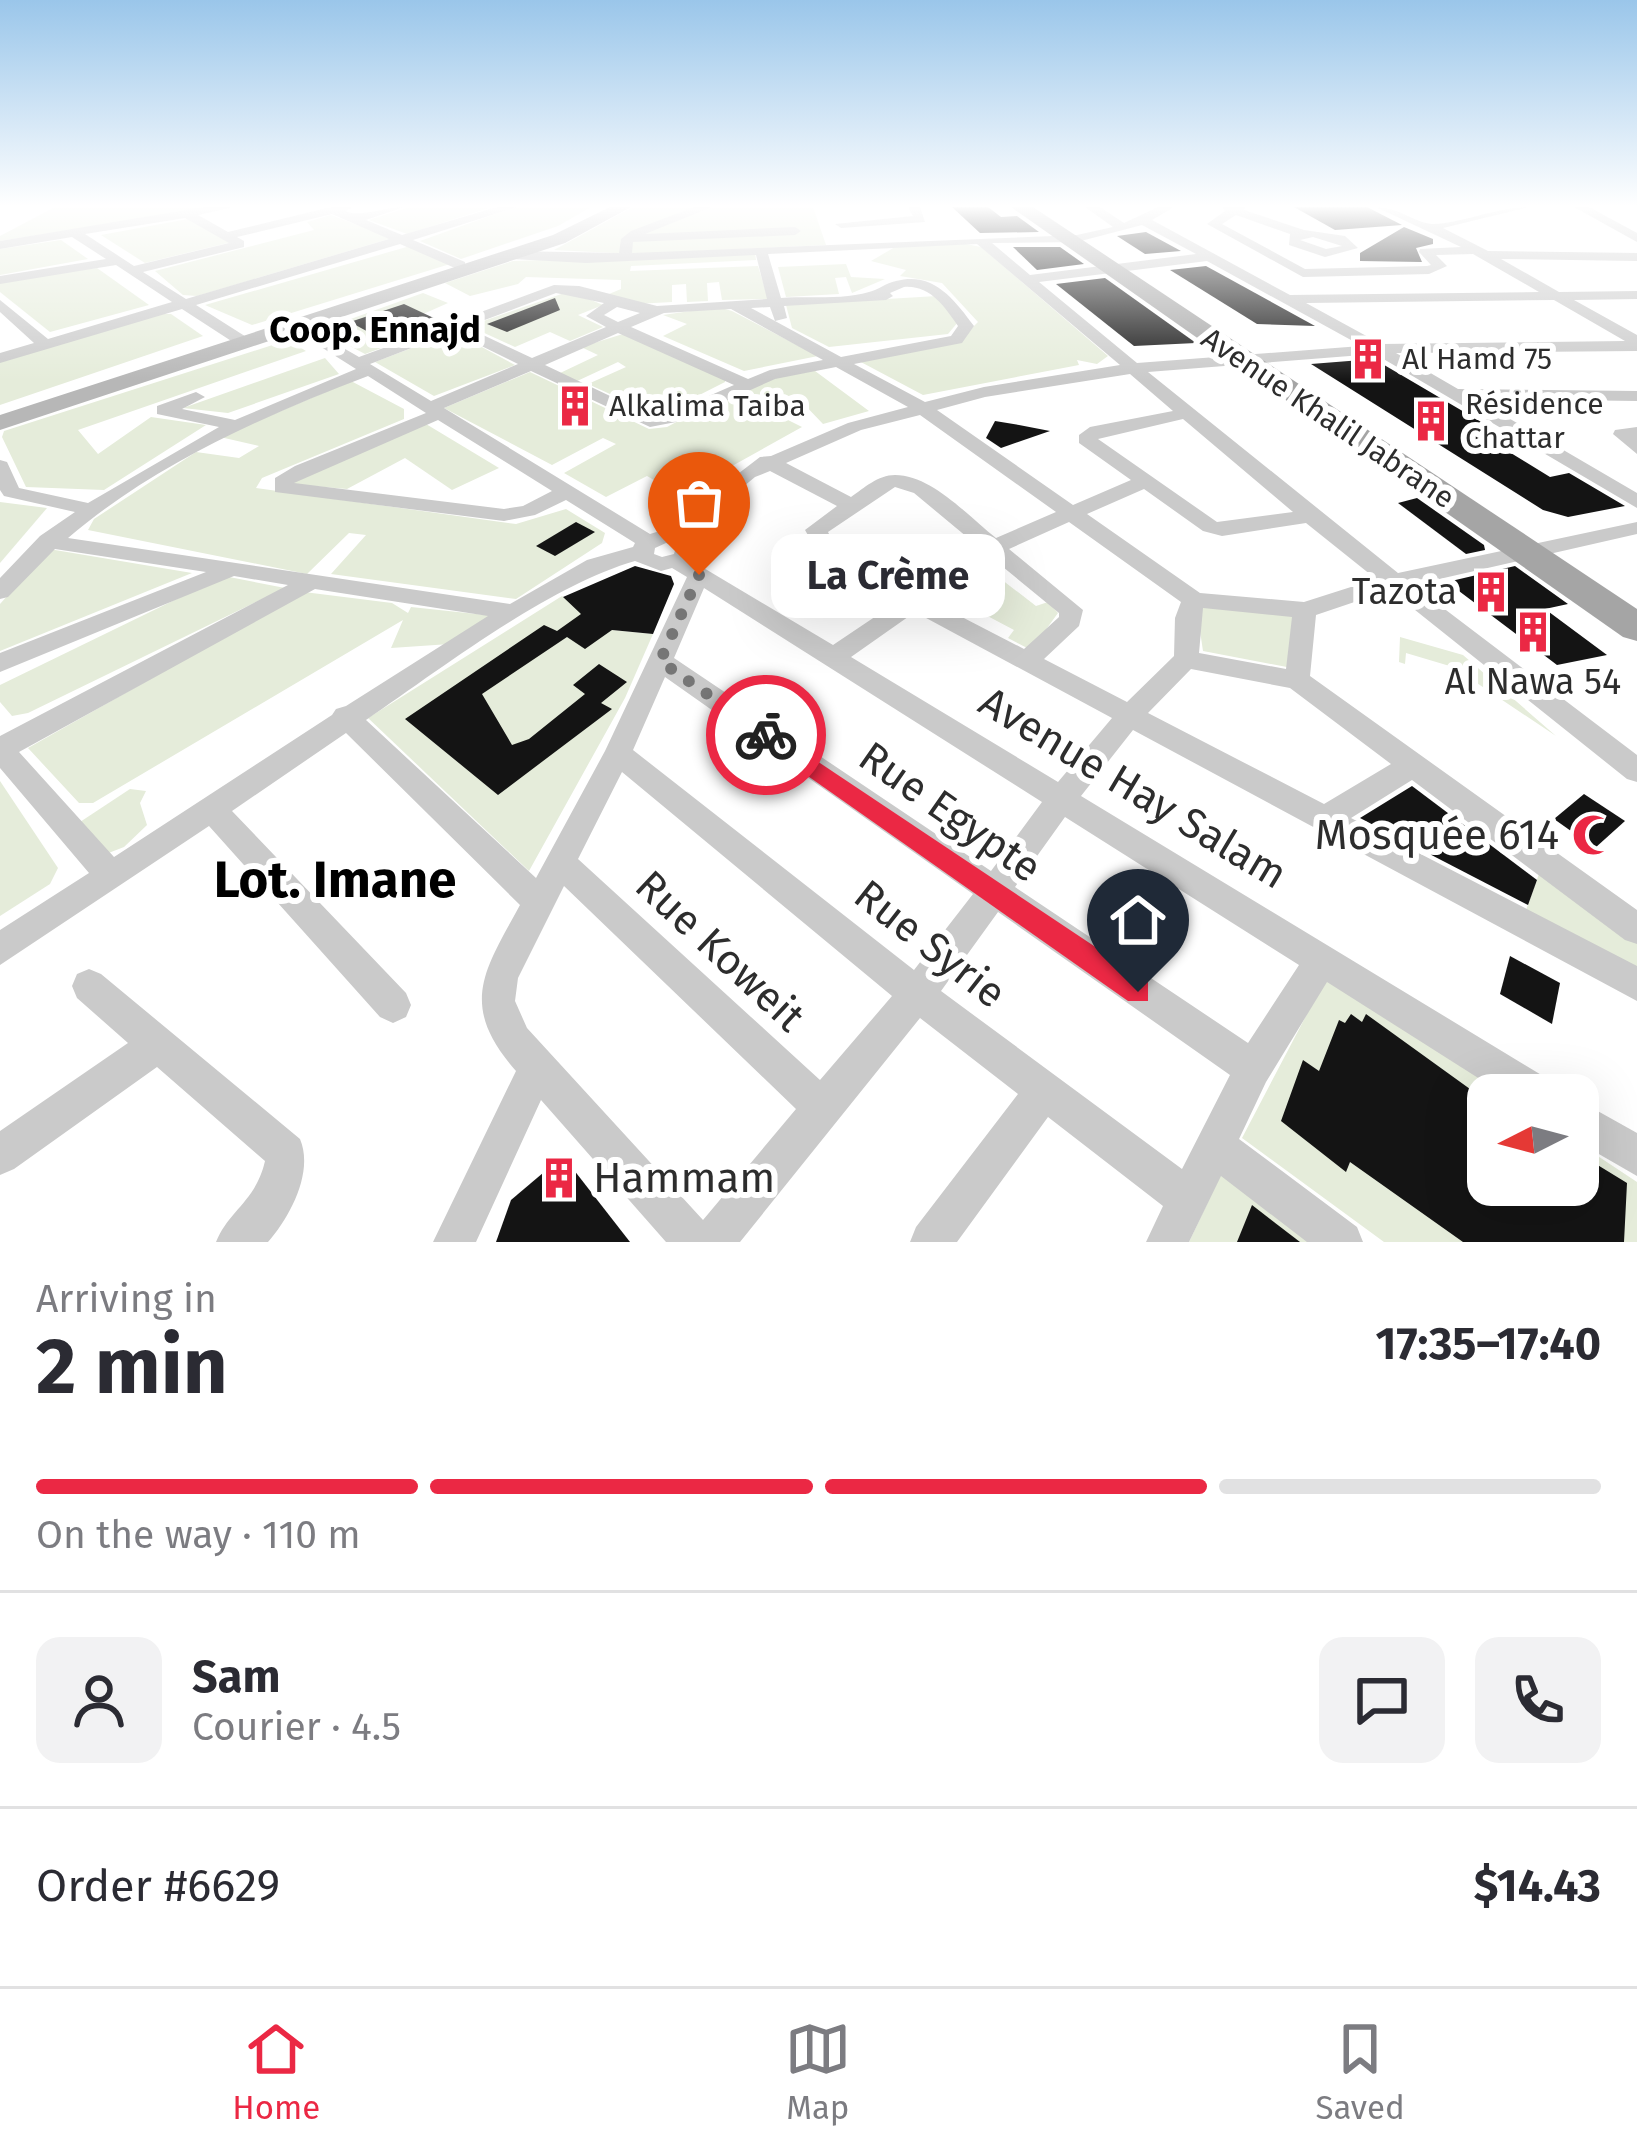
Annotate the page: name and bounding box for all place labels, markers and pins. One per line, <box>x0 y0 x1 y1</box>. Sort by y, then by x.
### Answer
building icon: Al Hamd 75 <box>1345 336 1391 382</box>
place label: Al Hamd 75 <box>1402 341 1552 377</box>
building icon: Alkalima Taiba <box>552 383 598 429</box>
place label: Résidence Chattar <box>1465 386 1603 456</box>
place label: Alkalima Taiba <box>609 388 806 424</box>
building icon: Résidence Chattar <box>1408 398 1454 444</box>
pin <box>648 452 750 575</box>
callout: La Crème <box>771 533 1005 617</box>
building icon: Tazota <box>1468 569 1514 615</box>
place label: Tazota <box>1352 570 1457 614</box>
building icon: Al Nawa 54 <box>1510 609 1556 655</box>
place label: Al Nawa 54 <box>1445 660 1621 704</box>
place label: Mosquée 614 <box>1315 810 1559 860</box>
mosque icon: Mosquée 614 <box>1570 812 1616 858</box>
pin <box>1087 869 1189 992</box>
place label: Hammam <box>593 1153 775 1203</box>
building icon: Hammam <box>536 1155 582 1201</box>

